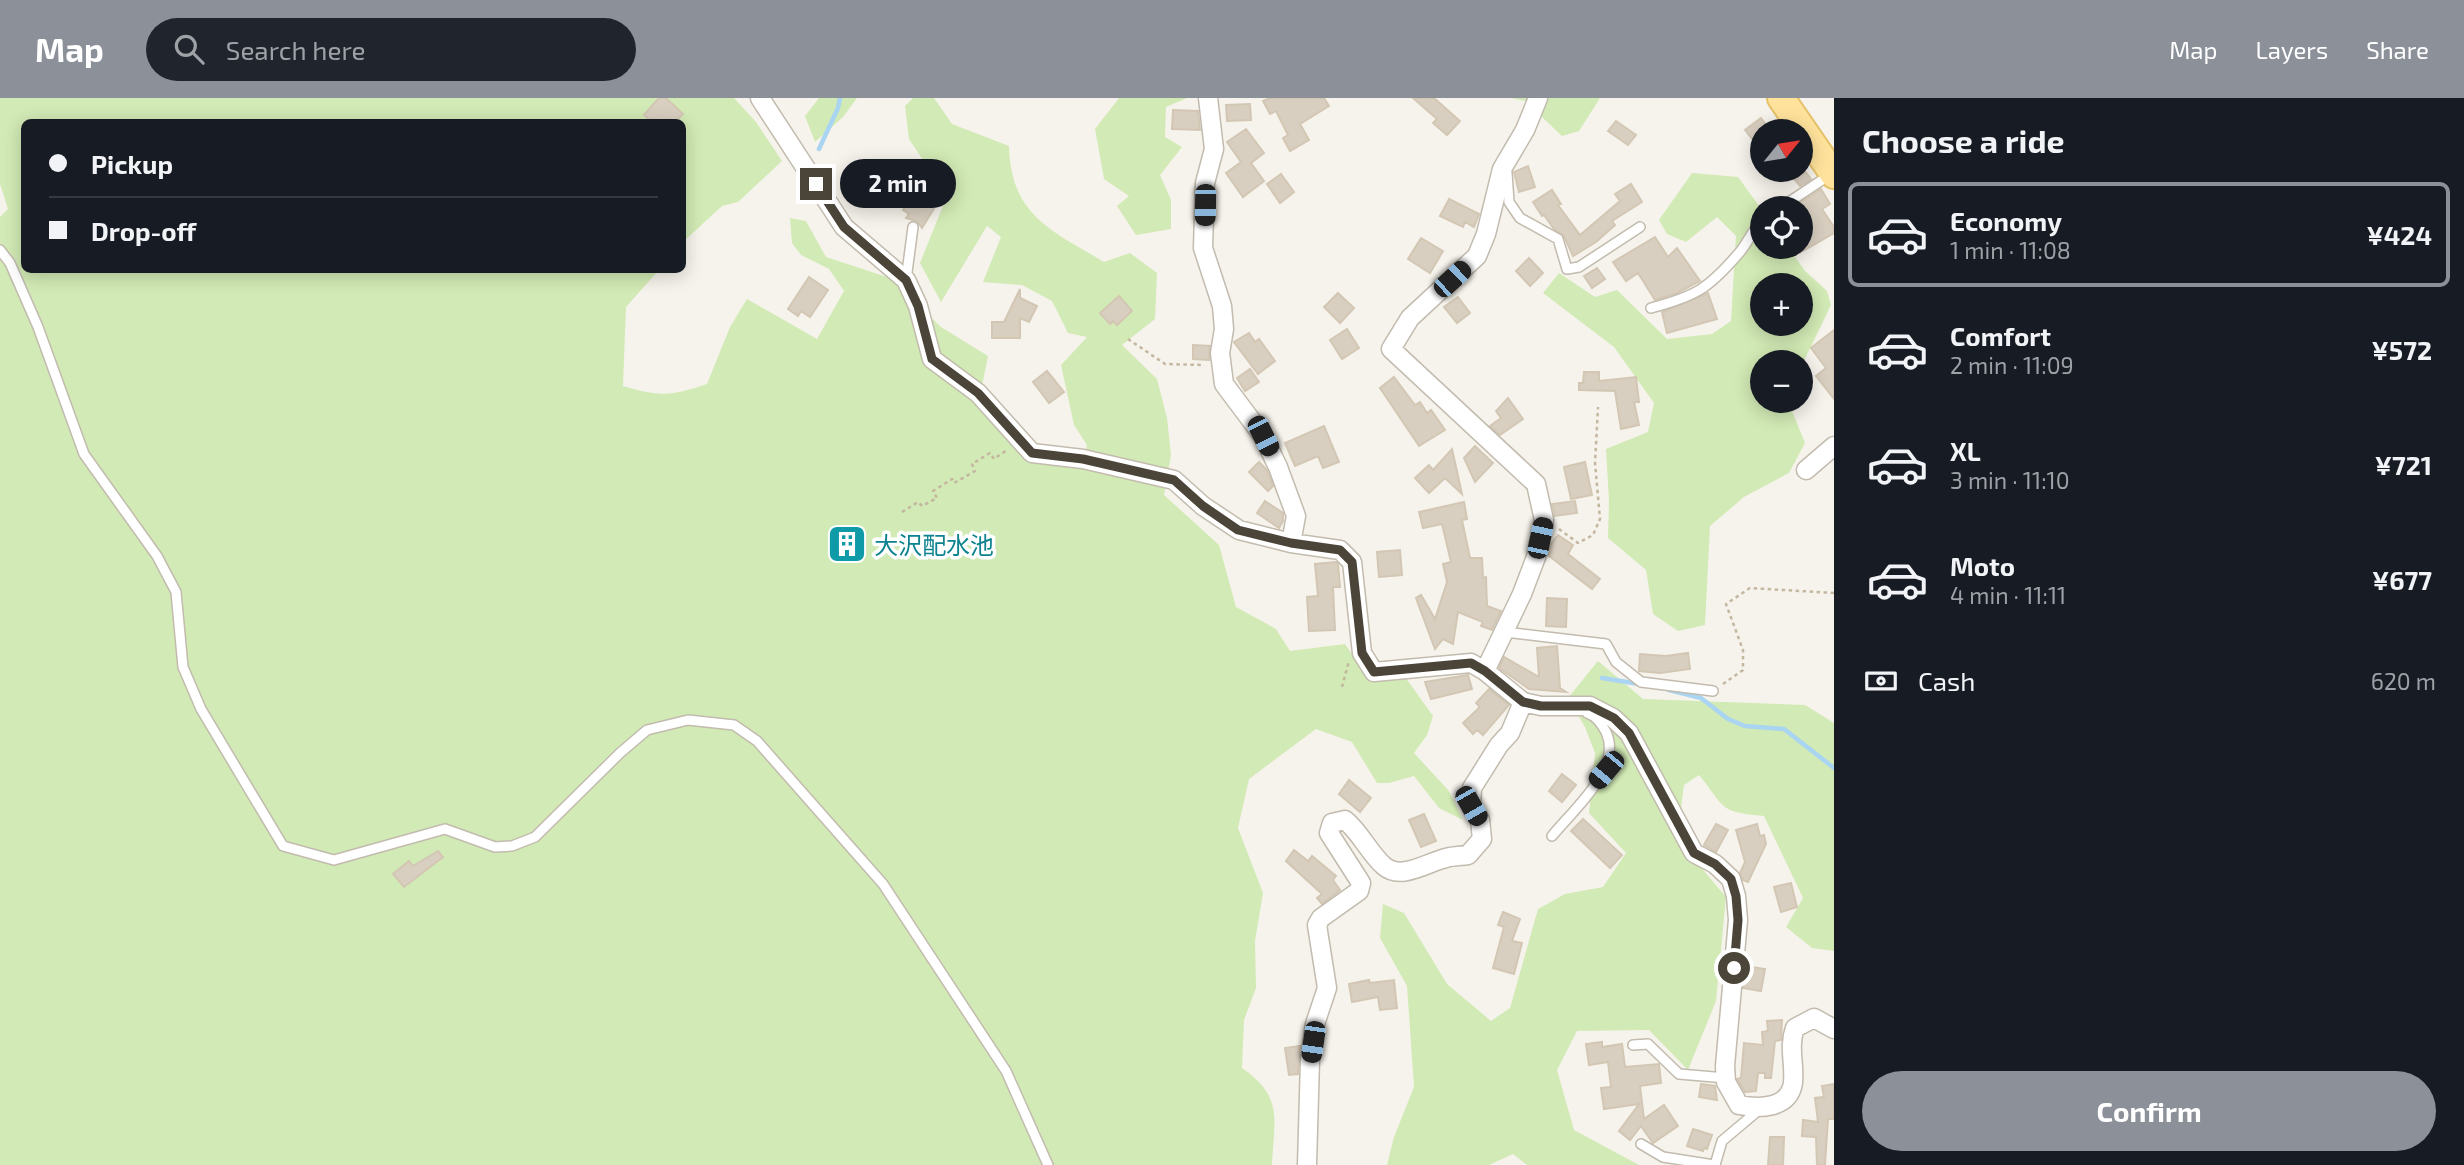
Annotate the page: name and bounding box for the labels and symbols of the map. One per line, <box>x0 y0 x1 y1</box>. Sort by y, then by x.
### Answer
north arrow <box>1750 119 1813 182</box>
callout: 2 min <box>840 160 956 208</box>
route end <box>800 168 832 200</box>
car <box>1195 184 1216 226</box>
car <box>1430 257 1475 301</box>
car <box>1245 413 1282 459</box>
car <box>1526 515 1555 561</box>
building icon: 大沢配水池 <box>826 523 868 565</box>
place label: 大沢配水池 <box>874 530 994 559</box>
car <box>1585 747 1628 793</box>
car <box>1452 783 1491 829</box>
route start <box>1718 952 1750 984</box>
car <box>1300 1020 1327 1064</box>

